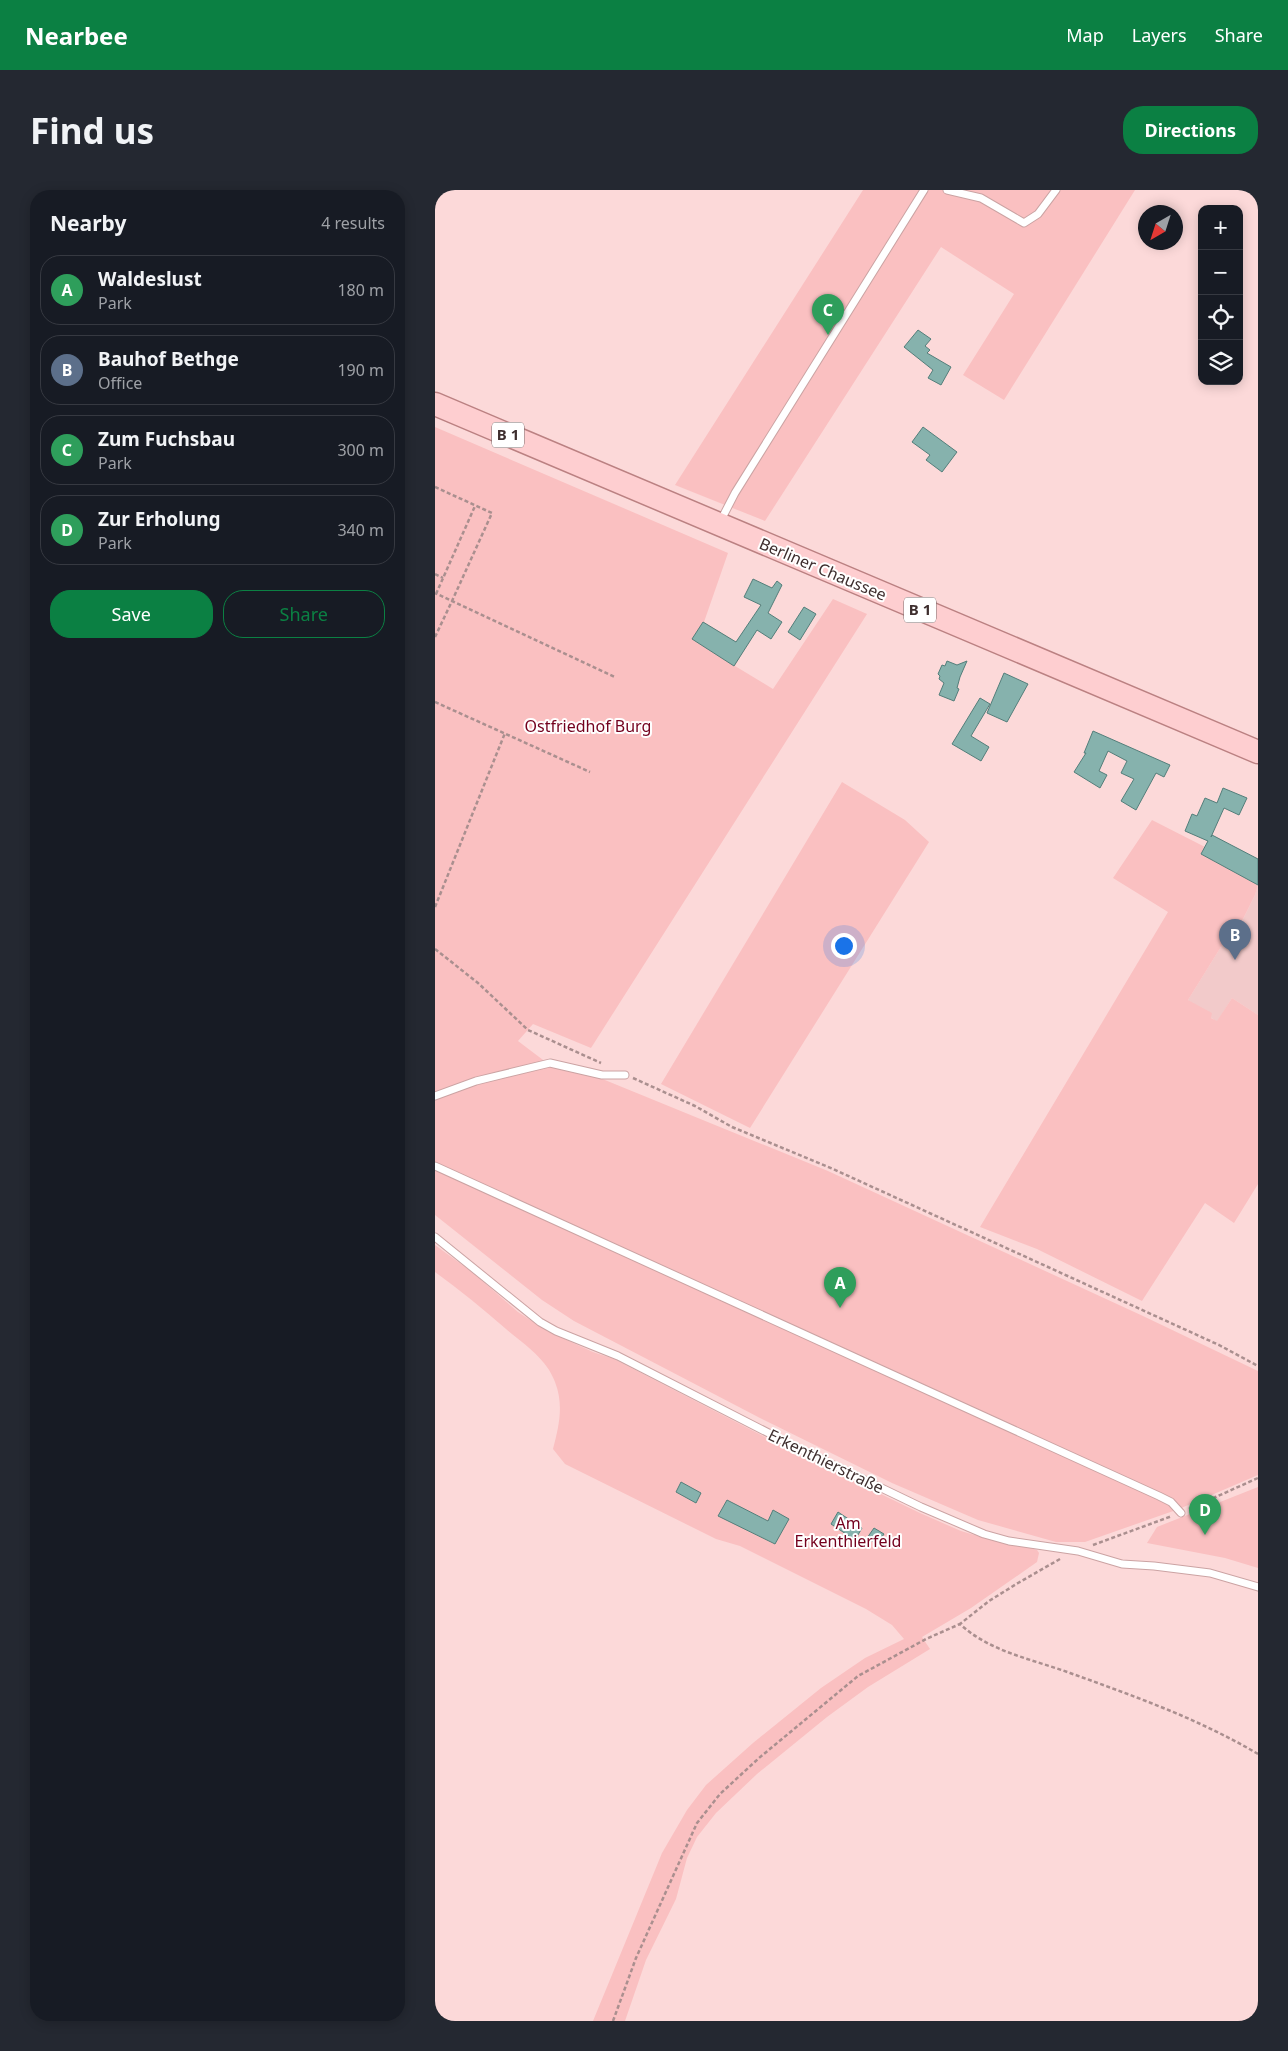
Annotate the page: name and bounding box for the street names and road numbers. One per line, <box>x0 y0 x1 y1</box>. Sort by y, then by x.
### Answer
road number: B 1 <box>492 422 524 448</box>
street label: Berliner Chaussee <box>756 532 890 606</box>
road number: B 1 <box>904 598 936 622</box>
street label: Erkenthierstraße <box>764 1423 888 1499</box>

